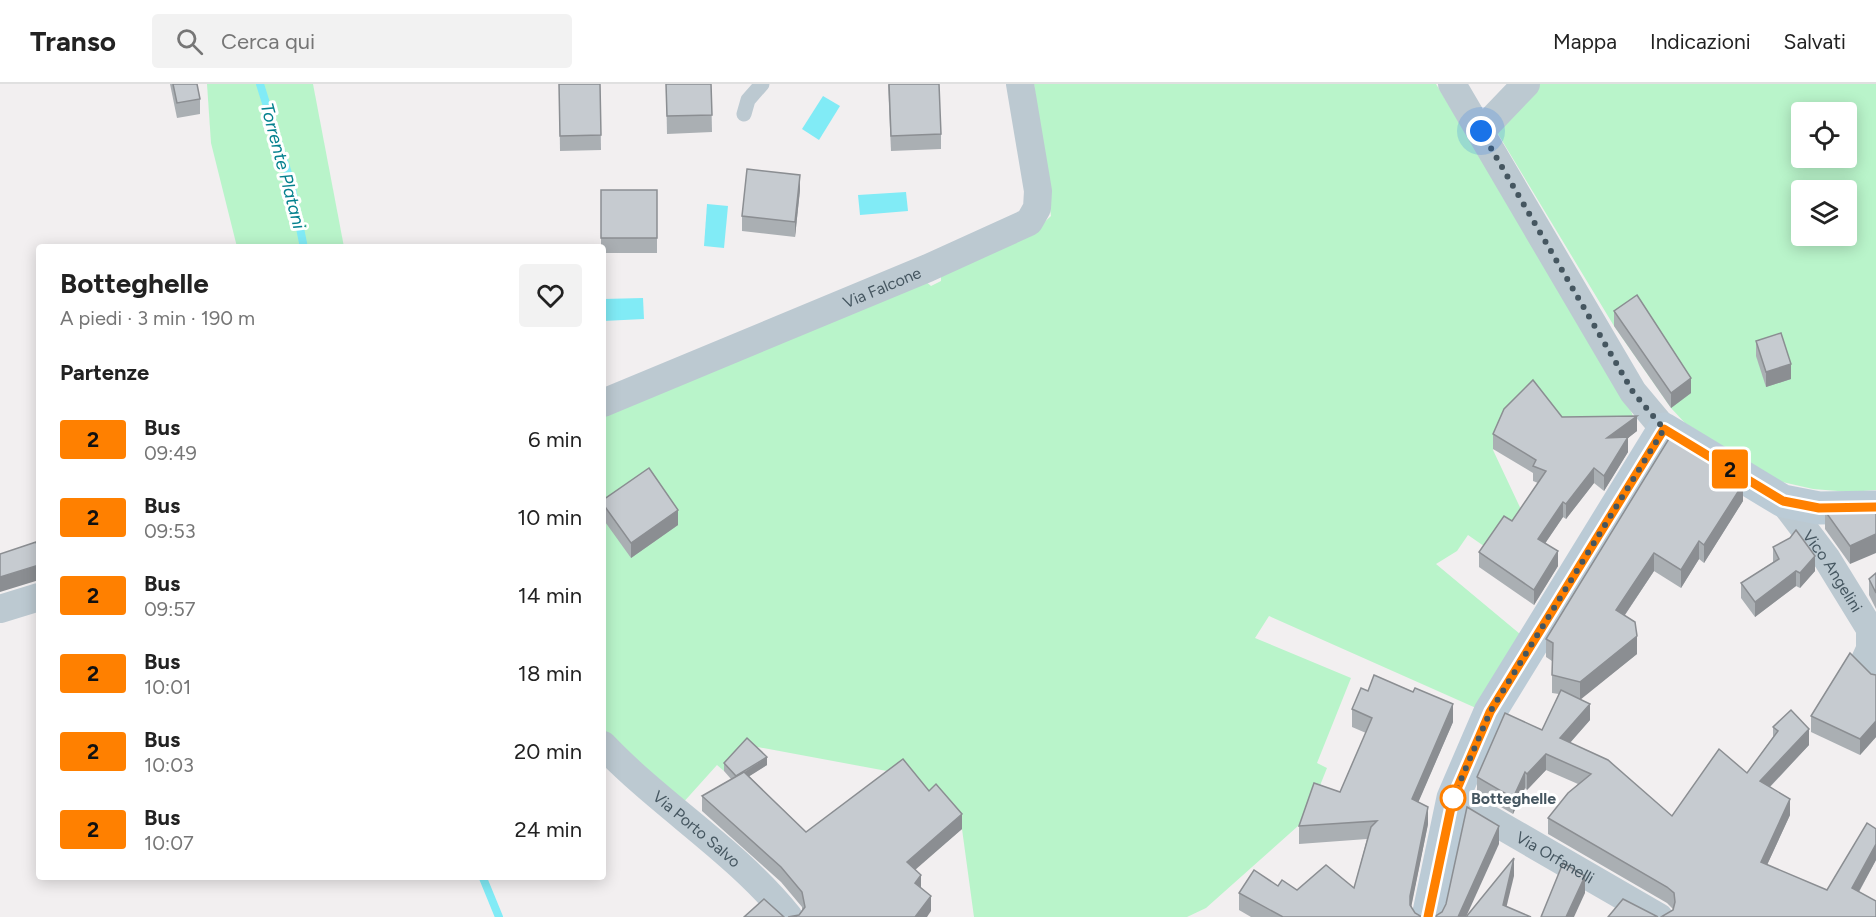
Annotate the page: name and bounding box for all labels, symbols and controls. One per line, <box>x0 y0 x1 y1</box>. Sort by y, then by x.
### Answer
search box <box>152 14 572 68</box>
text: Transo <box>30 24 116 58</box>
icon: search <box>173 25 206 58</box>
text: Cerca qui <box>221 28 315 55</box>
text: Mappa <box>1553 29 1617 54</box>
text: Indicazioni <box>1650 29 1751 54</box>
text: Salvati <box>1784 29 1846 54</box>
water label: Torrente Platani <box>256 101 311 232</box>
map controls <box>1791 102 1857 246</box>
button: locate <box>1791 102 1857 168</box>
your location <box>1466 116 1496 146</box>
button: layers <box>1791 180 1857 246</box>
street label: Via Falcone <box>840 262 924 312</box>
button: heart <box>519 264 582 327</box>
text: Botteghelle <box>60 266 209 300</box>
text: A piedi · 3 min · 190 m <box>60 306 255 330</box>
text: Partenze <box>60 359 149 386</box>
text: Bus <box>144 414 180 441</box>
text: 6 min <box>528 426 582 453</box>
text: 2 <box>87 427 99 452</box>
text: 09:49 <box>144 441 197 465</box>
line badge: 2 <box>1710 450 1750 488</box>
text: 2 <box>1724 457 1736 482</box>
text: Bus <box>144 492 180 519</box>
text: 10 min <box>517 504 582 531</box>
text: 2 <box>87 505 99 530</box>
text: 09:53 <box>144 519 196 543</box>
street label: Vico Angelini <box>1799 526 1867 615</box>
text: Bus <box>144 570 180 597</box>
text: 14 min <box>518 582 582 609</box>
text: 2 <box>87 583 99 608</box>
text: 09:57 <box>144 597 195 621</box>
text: Bus <box>144 648 180 675</box>
text: 18 min <box>518 660 582 687</box>
text: 2 <box>87 661 99 686</box>
text: 10:01 <box>144 675 191 699</box>
text: Bus <box>144 726 180 753</box>
text: 20 min <box>514 738 582 765</box>
text: 2 <box>87 739 99 764</box>
text: 10:03 <box>144 753 194 777</box>
marker: Botteghelle <box>1440 785 1466 811</box>
street label: Via Porto Salvo <box>649 786 745 871</box>
place label: Botteghelle <box>1471 789 1556 808</box>
text: Bus <box>144 804 180 831</box>
text: 24 min <box>515 816 582 843</box>
text: 2 <box>87 817 99 842</box>
street label: Via Orfanelli <box>1513 827 1598 887</box>
text: 10:07 <box>144 831 194 855</box>

